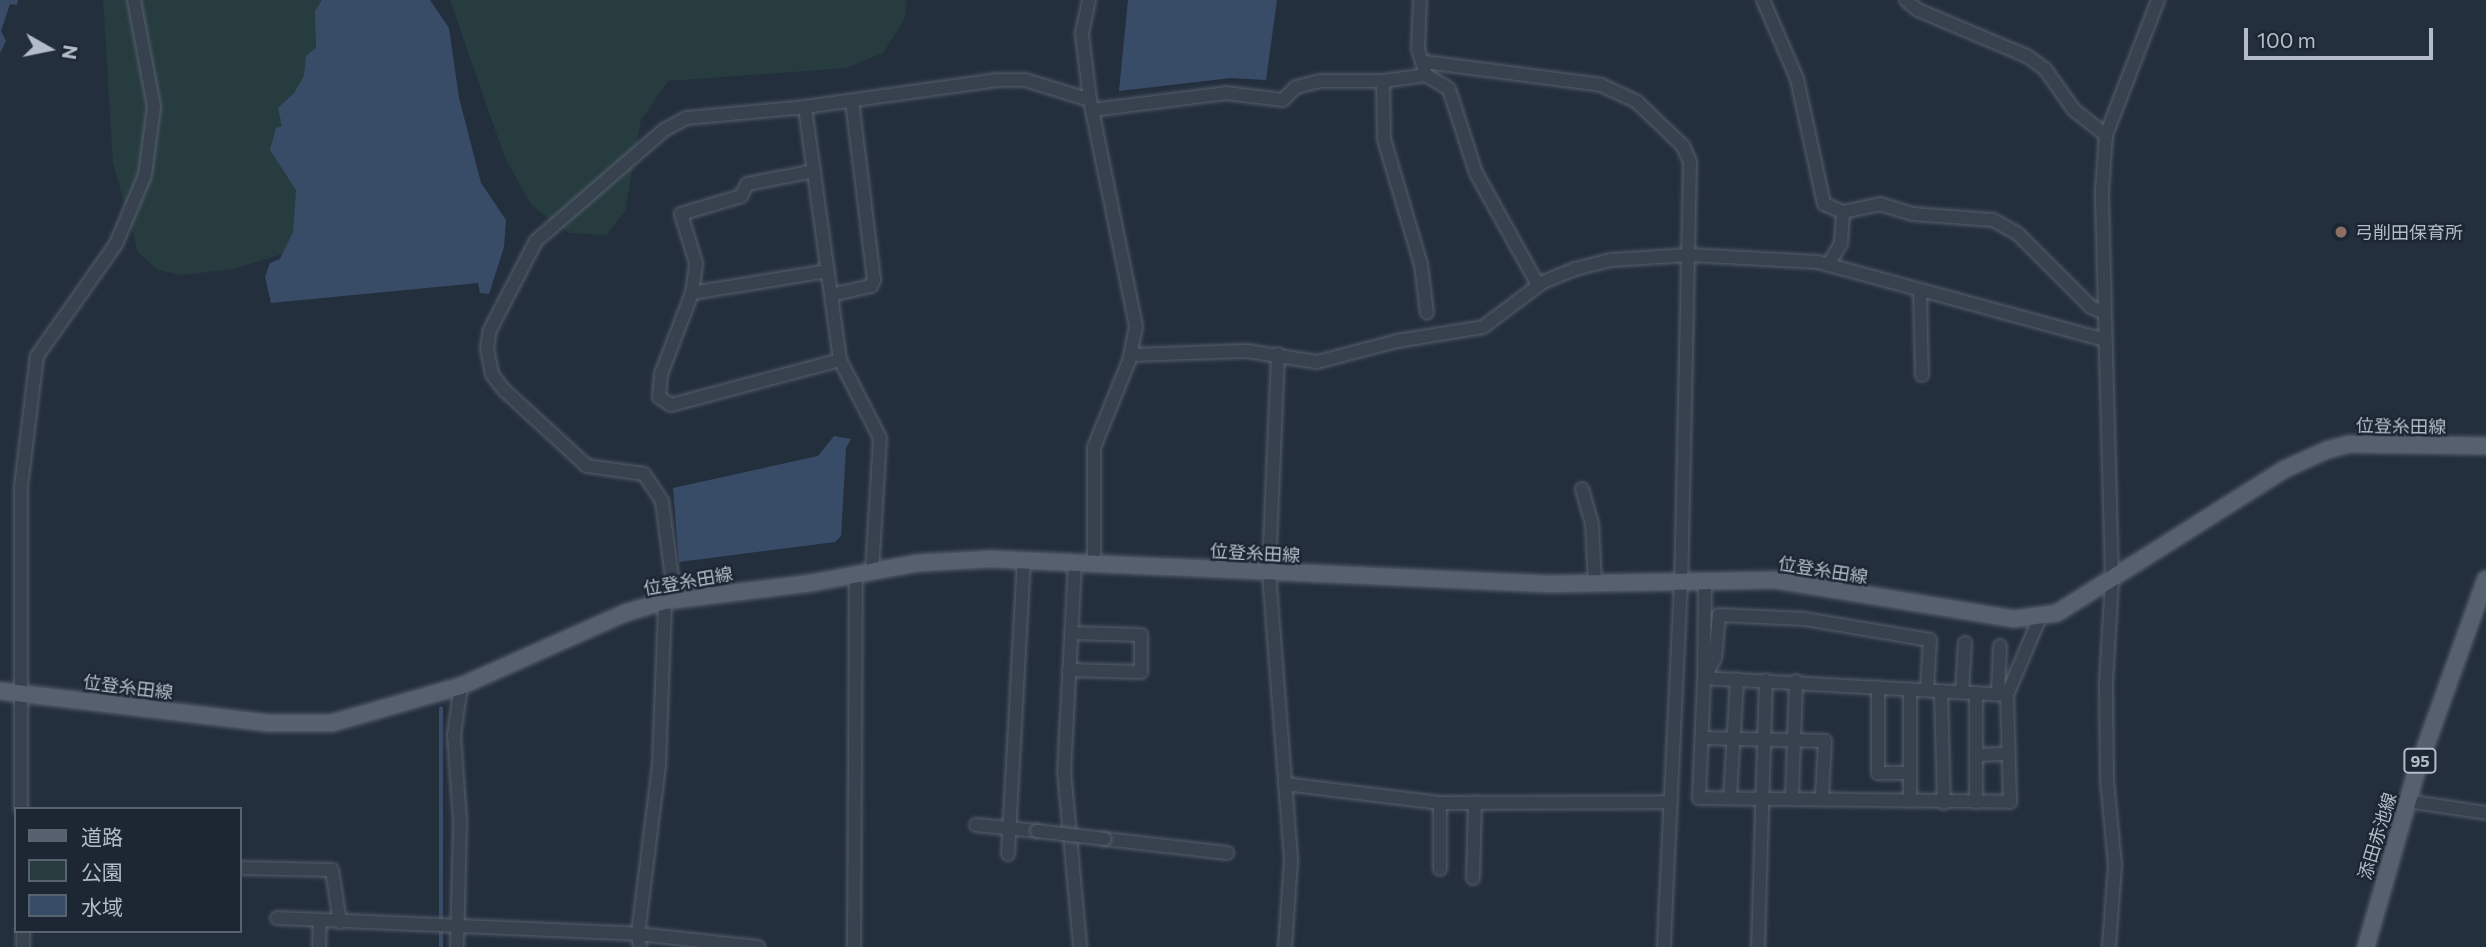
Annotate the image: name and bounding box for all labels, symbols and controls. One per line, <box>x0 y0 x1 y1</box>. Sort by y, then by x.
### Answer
north arrow <box>14 14 84 84</box>
scale bar <box>2248 14 2437 58</box>
text: 100 m <box>2257 27 2316 52</box>
text: N <box>58 44 83 61</box>
place label: 弓削田保育所 <box>2355 221 2463 243</box>
marker: 弓削田保育所 <box>2333 224 2349 240</box>
street label: 位登糸田線 <box>2356 414 2446 438</box>
street label: 位登糸田線 <box>1209 540 1301 566</box>
street label: 位登糸田線 <box>1777 552 1869 588</box>
street label: 位登糸田線 <box>642 563 734 599</box>
street label: 位登糸田線 <box>82 671 174 703</box>
road number: 95 <box>2402 748 2438 774</box>
street label: 添田赤池線 <box>2354 790 2400 882</box>
legend <box>14 807 242 933</box>
text: 道路 <box>81 824 123 849</box>
text: 公園 <box>81 859 123 884</box>
text: 水域 <box>81 894 123 919</box>

